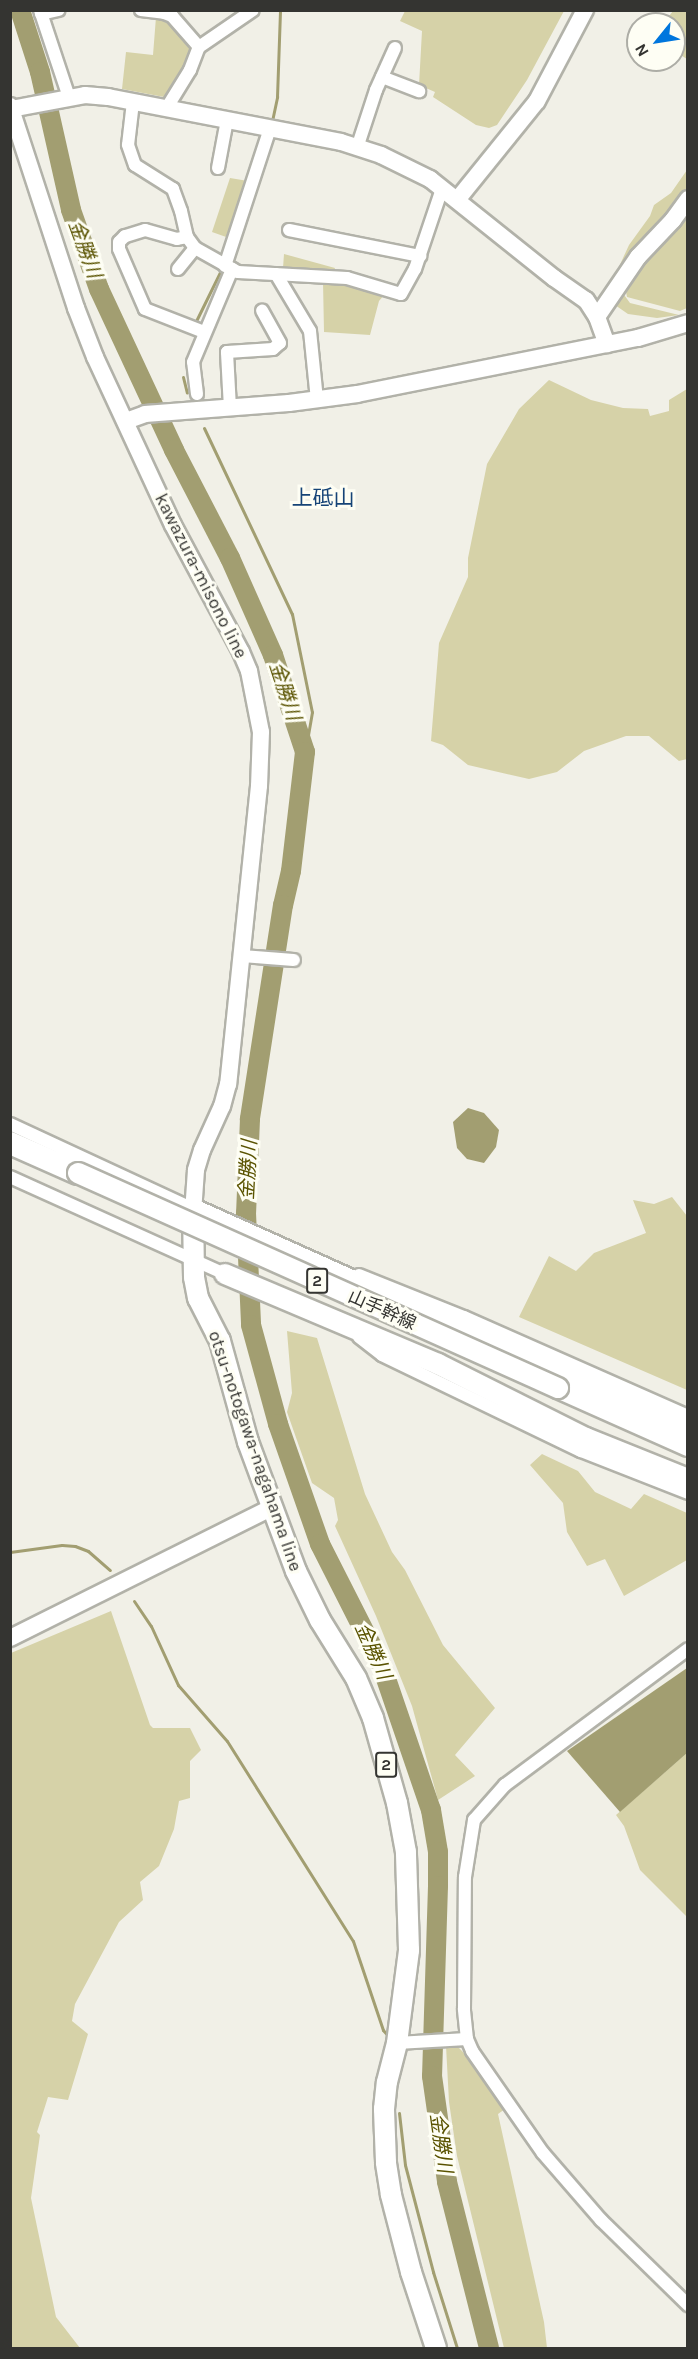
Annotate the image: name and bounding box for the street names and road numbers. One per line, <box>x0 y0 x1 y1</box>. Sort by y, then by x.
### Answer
street label: kawazura-misono line <box>150 490 252 662</box>
road number: 2 <box>305 1268 329 1294</box>
street label: 山手幹線 <box>345 1285 419 1335</box>
street label: otsu-notogawa-nagahama line <box>204 1328 306 1574</box>
road number: 2 <box>374 1752 398 1778</box>

